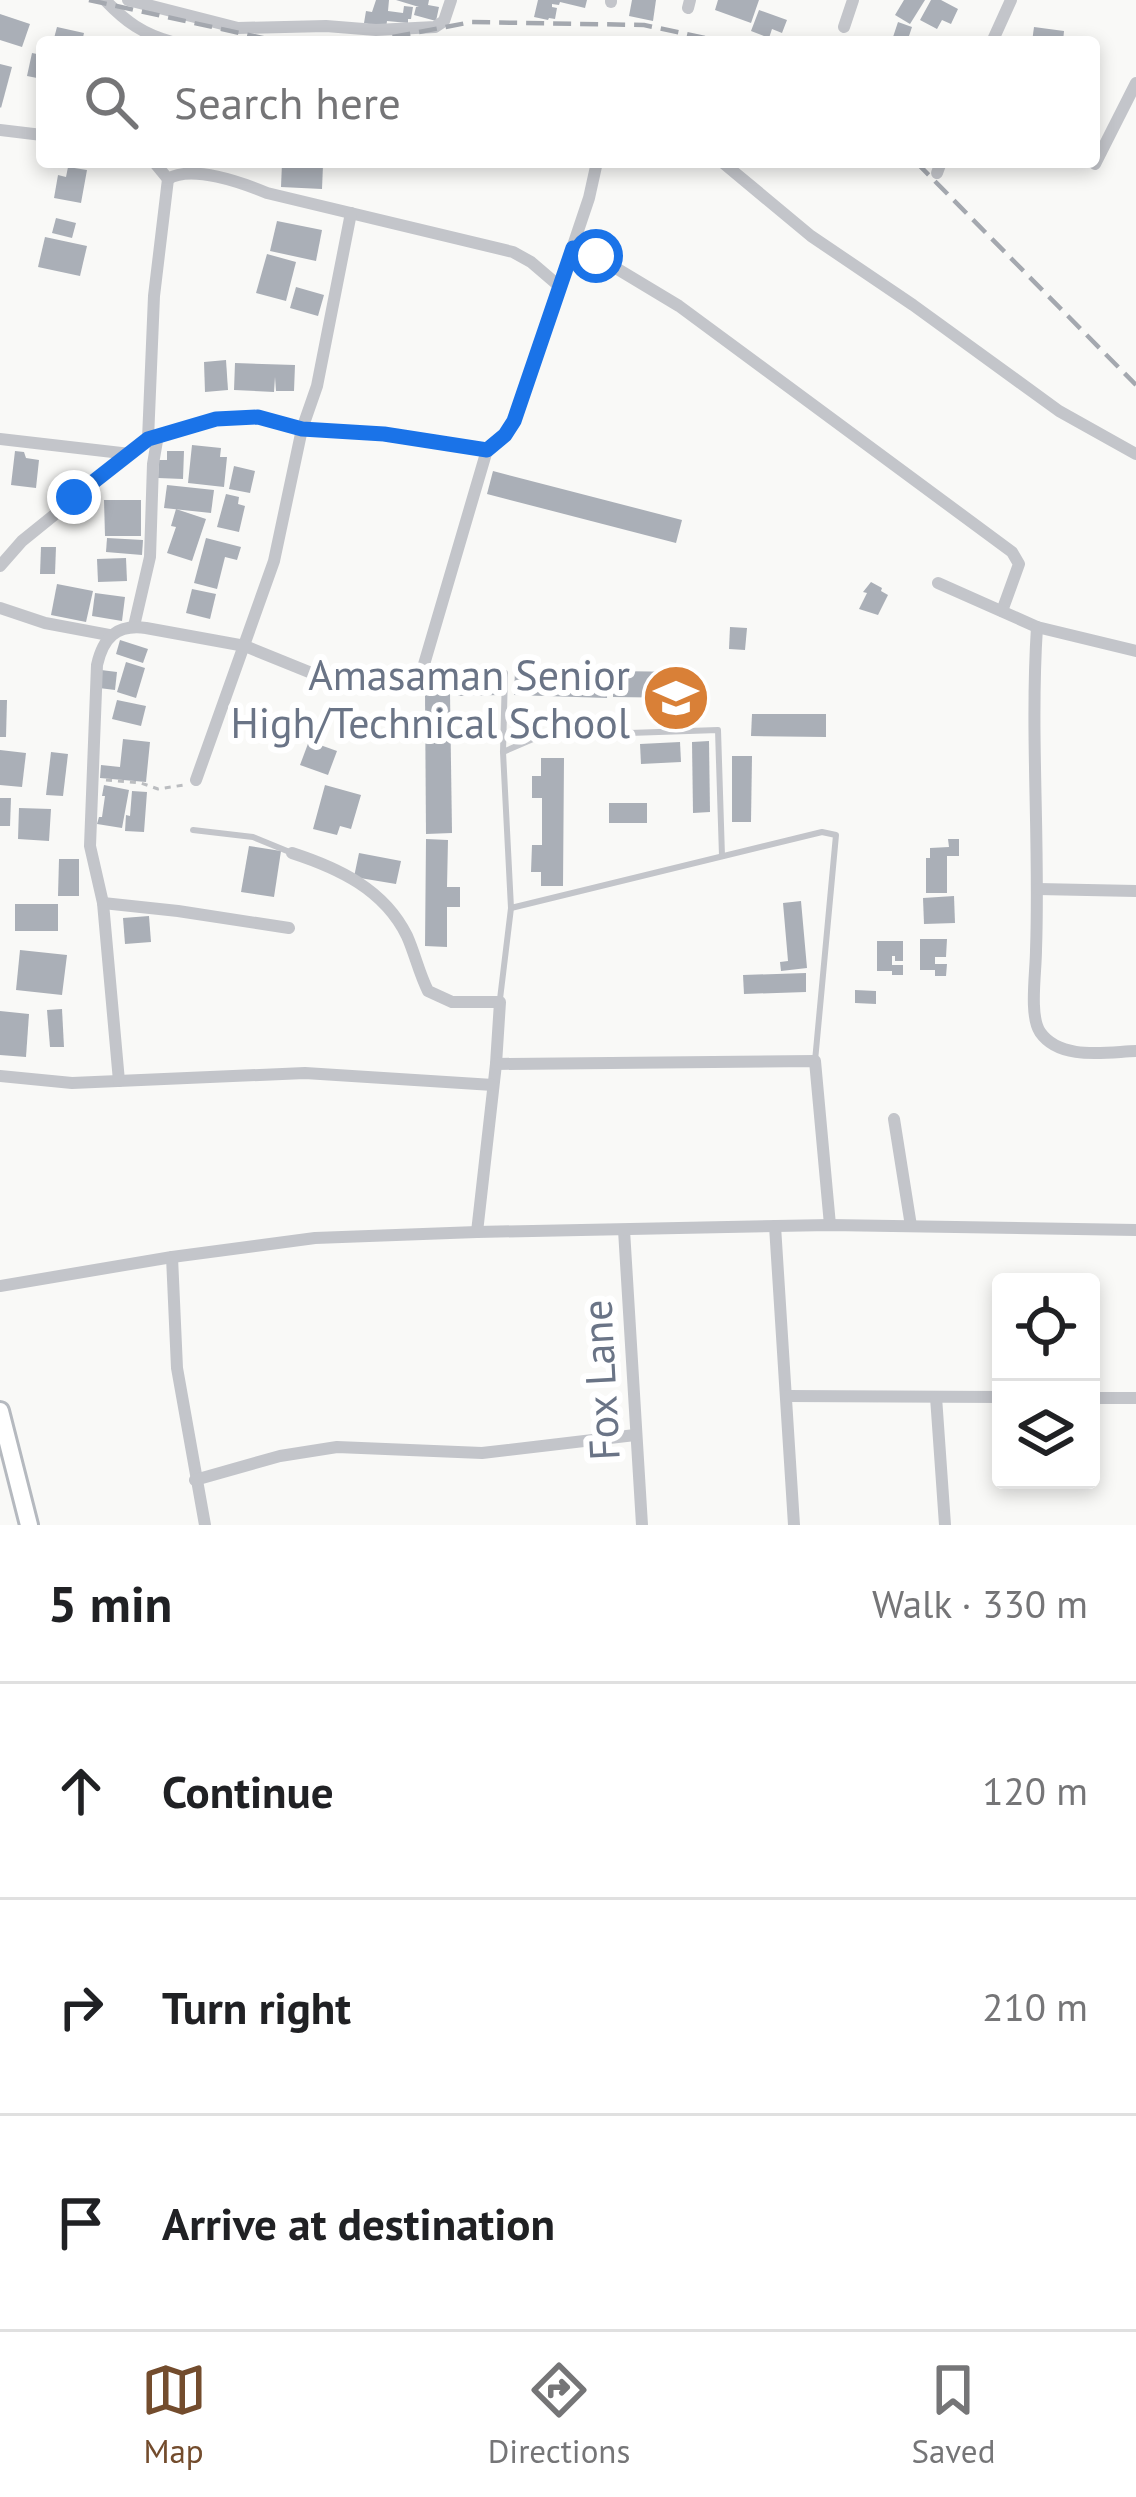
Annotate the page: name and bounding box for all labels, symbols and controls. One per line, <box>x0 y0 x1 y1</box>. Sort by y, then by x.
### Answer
search box <box>36 36 1100 168</box>
icon: search <box>78 69 144 135</box>
text: Search here <box>174 73 401 131</box>
route start <box>569 229 623 283</box>
route end <box>47 470 101 524</box>
place label: Amasaman Senior High/Technical School <box>230 647 630 750</box>
school or university icon: Amasaman Senior High/Technical School <box>641 663 711 733</box>
map controls <box>992 1273 1100 1489</box>
button: locate <box>992 1273 1100 1381</box>
street label: Fox Lane <box>568 1298 632 1462</box>
button: layers <box>992 1381 1100 1489</box>
text: 5 min <box>48 1570 172 1636</box>
text: Walk · 330 m <box>872 1578 1088 1629</box>
icon: ahead <box>48 1758 114 1824</box>
text: Continue <box>162 1762 334 1820</box>
text: 120 m <box>982 1765 1088 1816</box>
icon: right <box>48 1974 114 2040</box>
text: Turn right <box>162 1978 351 2036</box>
text: 210 m <box>982 1981 1088 2032</box>
icon: arrive <box>48 2190 114 2256</box>
text: Arrive at destination <box>162 2194 555 2252</box>
tab: Map <box>141 2357 207 2472</box>
tab: Directions <box>488 2357 630 2472</box>
tab: Saved <box>911 2357 995 2472</box>

